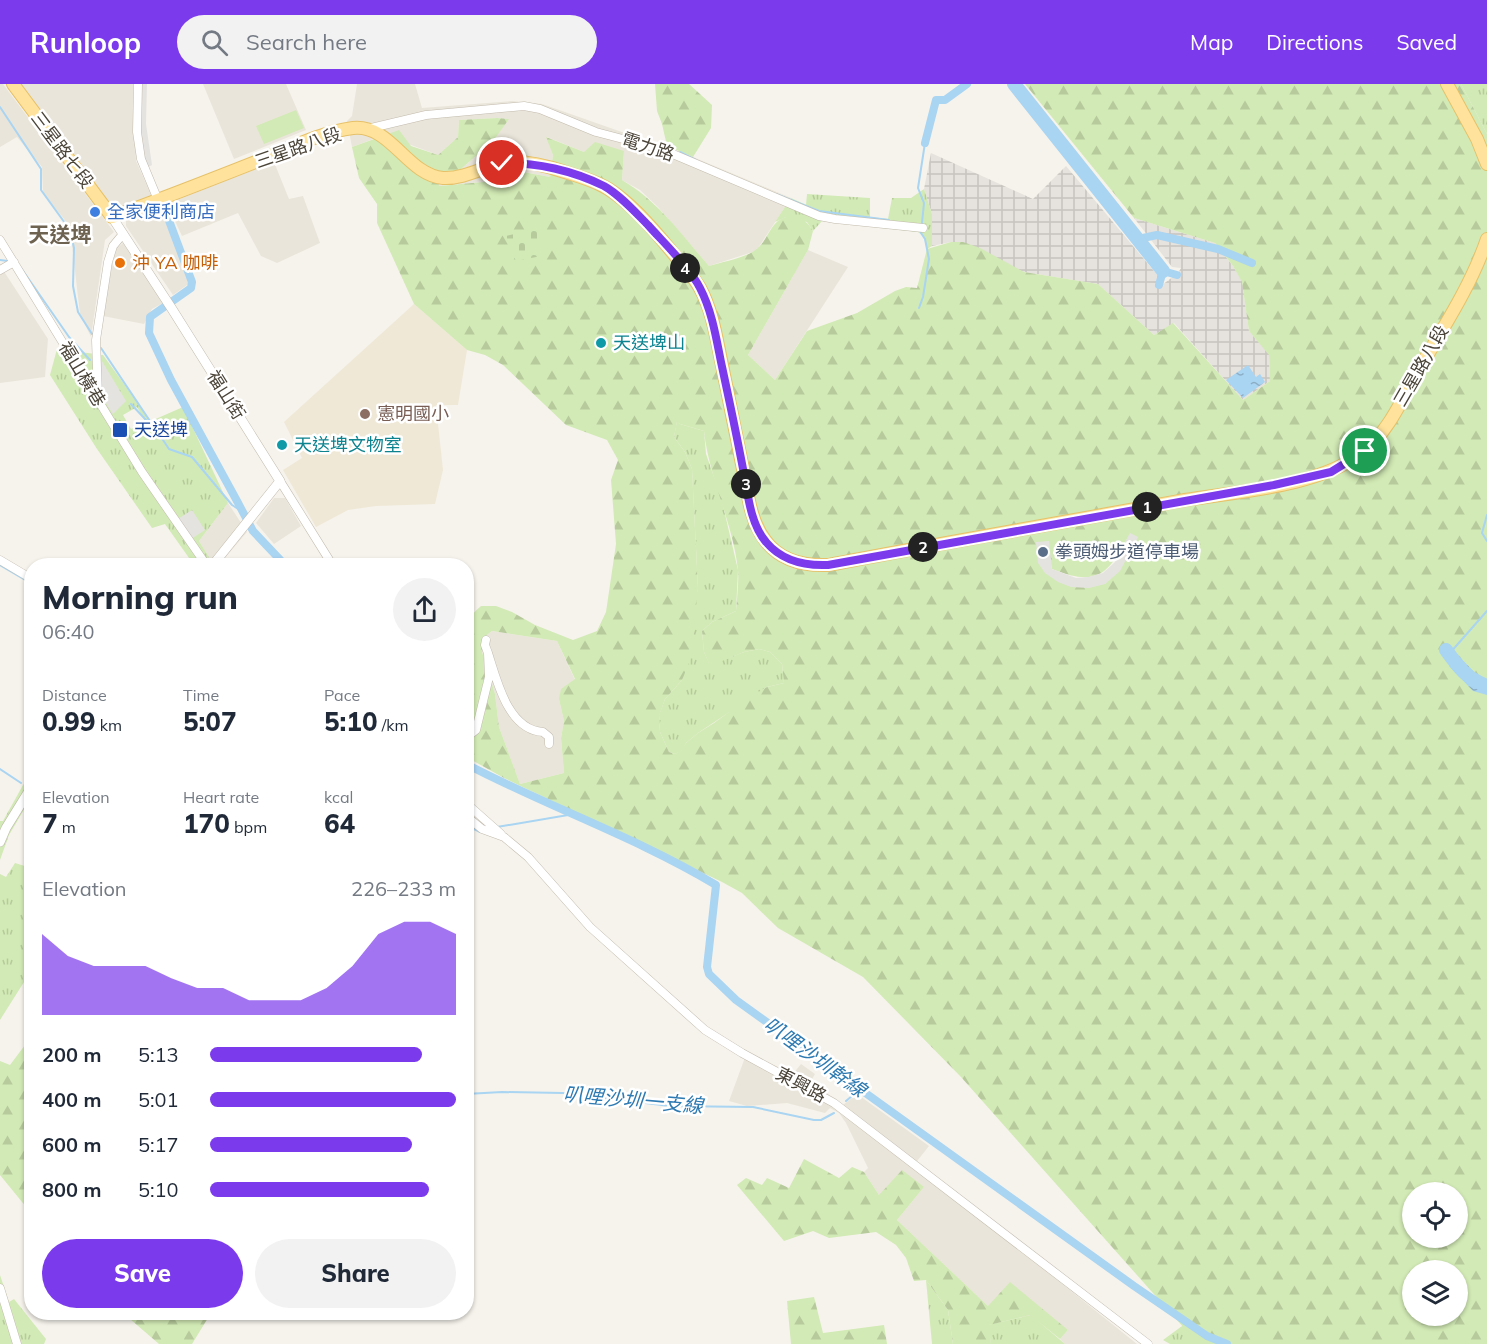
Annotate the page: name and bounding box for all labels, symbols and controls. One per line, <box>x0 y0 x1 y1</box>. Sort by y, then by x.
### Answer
search box <box>177 15 597 69</box>
text: Runloop <box>30 25 141 60</box>
icon: search <box>198 26 231 59</box>
text: Search here <box>246 28 367 56</box>
text: Map <box>1190 29 1233 55</box>
text: Directions <box>1266 29 1363 55</box>
text: Saved <box>1396 29 1457 55</box>
street label: 三星路七段 <box>26 107 99 193</box>
street label: 三星路八段 <box>252 122 344 173</box>
street label: 電力路 <box>619 127 677 166</box>
pin <box>476 137 527 188</box>
icon: check <box>485 146 518 179</box>
place label: 全家便利商店 <box>107 200 215 223</box>
marker: 全家便利商店 <box>88 205 102 219</box>
district label: 天送埤 <box>29 221 92 247</box>
place label: 沖 YA 咖啡 <box>132 251 218 274</box>
pin: 4 <box>670 253 700 283</box>
marker: 沖 YA 咖啡 <box>113 256 127 270</box>
text: 4 <box>680 258 690 278</box>
street label: 三星路八段 <box>1388 321 1453 410</box>
place label: 天送埤山 <box>613 331 685 354</box>
marker: 天送埤山 <box>594 336 608 350</box>
street label: 福山橫巷 <box>54 337 111 411</box>
street label: 福山街 <box>202 366 250 424</box>
place label: 憲明國小 <box>377 402 449 425</box>
marker: 憲明國小 <box>358 407 372 421</box>
place label: 天送埤 <box>134 418 188 441</box>
marker: 天送埤 <box>111 421 129 439</box>
pin <box>1339 425 1390 476</box>
place label: 天送埤文物室 <box>294 433 402 456</box>
icon: arrive <box>1348 434 1381 467</box>
marker: 天送埤文物室 <box>275 438 289 452</box>
pin: 3 <box>731 469 761 499</box>
text: 3 <box>741 474 751 494</box>
pin: 1 <box>1132 492 1162 522</box>
text: 1 <box>1142 497 1152 517</box>
pin: 2 <box>908 532 938 562</box>
text: 2 <box>918 537 928 557</box>
place label: 拳頭姆步道停車場 <box>1055 540 1199 563</box>
marker: 拳頭姆步道停車場 <box>1036 545 1050 559</box>
text: Morning run <box>42 576 238 617</box>
button: share <box>393 578 456 641</box>
text: 06:40 <box>42 619 95 644</box>
text: Distance <box>42 685 107 705</box>
text: Time <box>183 685 219 705</box>
text: Pace <box>324 685 360 705</box>
text: 0.99 <box>42 705 96 738</box>
text: 5:07 <box>183 705 237 738</box>
text: 5:10 <box>324 705 378 738</box>
text: km <box>96 715 122 735</box>
text: /km <box>378 715 409 735</box>
text: Elevation <box>42 787 110 807</box>
text: Heart rate <box>183 787 259 807</box>
text: kcal <box>324 787 353 807</box>
text: 7 <box>42 807 58 840</box>
text: 170 <box>183 807 230 840</box>
text: 64 <box>324 807 355 840</box>
text: m <box>58 817 76 837</box>
text: bpm <box>230 817 267 837</box>
text: Elevation <box>42 876 127 901</box>
text: 226–233 m <box>351 876 456 901</box>
water label: 叭哩沙圳幹線 <box>759 1011 873 1103</box>
text: 200 m <box>42 1042 101 1067</box>
text: 5:13 <box>138 1042 179 1067</box>
street label: 東興路 <box>772 1062 830 1107</box>
water label: 叭哩沙圳一支線 <box>562 1081 706 1118</box>
text: 400 m <box>42 1087 101 1112</box>
text: 5:01 <box>138 1087 179 1112</box>
text: 600 m <box>42 1132 101 1157</box>
text: 5:17 <box>138 1132 179 1157</box>
text: 800 m <box>42 1177 101 1202</box>
text: 5:10 <box>138 1177 179 1202</box>
map controls <box>1402 1182 1468 1326</box>
button: locate <box>1402 1182 1468 1248</box>
button: Save <box>42 1239 243 1308</box>
button: Share <box>255 1239 456 1308</box>
button: layers <box>1402 1260 1468 1326</box>

